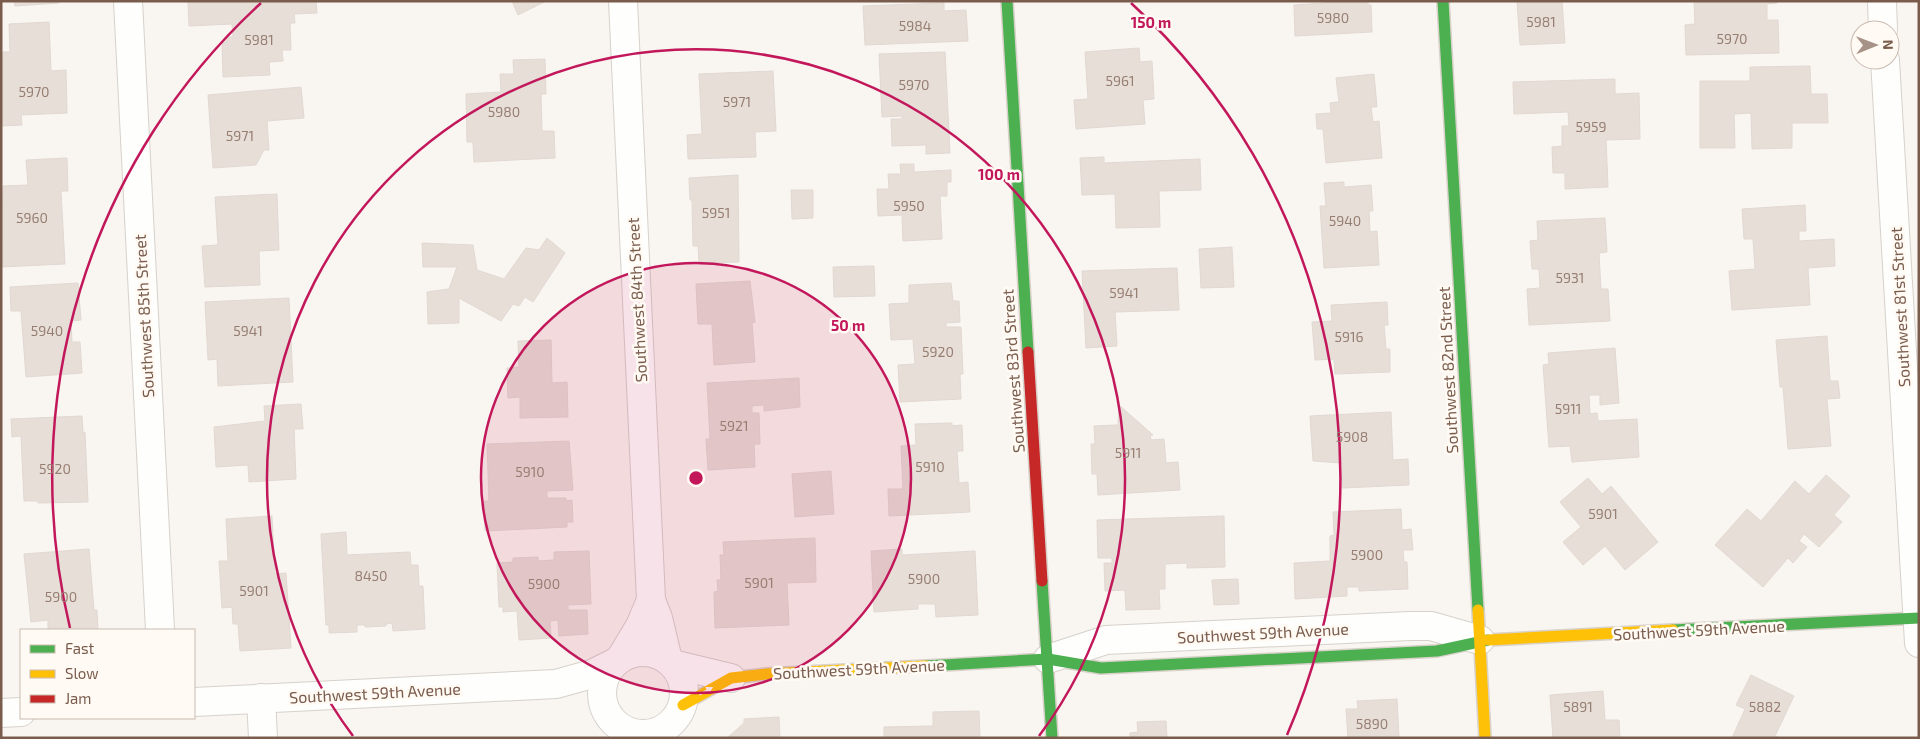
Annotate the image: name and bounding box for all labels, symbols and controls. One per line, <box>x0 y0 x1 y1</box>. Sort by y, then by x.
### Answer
house number: 5980 <box>1317 9 1349 26</box>
text: 150 m <box>1131 13 1171 31</box>
house number: 5981 <box>1526 13 1556 30</box>
house number: 5984 <box>899 17 931 34</box>
north arrow <box>1850 20 1900 70</box>
house number: 5970 <box>1716 30 1748 47</box>
house number: 5981 <box>244 31 274 48</box>
text: N <box>1880 40 1897 50</box>
house number: 5961 <box>1105 72 1135 89</box>
house number: 5970 <box>898 76 930 93</box>
house number: 5970 <box>18 83 50 100</box>
house number: 5971 <box>723 93 751 110</box>
house number: 5980 <box>488 103 520 120</box>
house number: 5959 <box>1575 118 1607 135</box>
house number: 5971 <box>226 127 254 144</box>
text: 100 m <box>978 165 1020 183</box>
house number: 5950 <box>893 197 925 214</box>
house number: 5951 <box>702 204 730 221</box>
house number: 5960 <box>16 209 48 226</box>
house number: 5940 <box>1329 212 1361 229</box>
street label: Southwest 84th Street <box>623 217 650 383</box>
street label: Southwest 81st Street <box>1886 226 1913 388</box>
street label: Southwest 85th Street <box>130 234 157 398</box>
house number: 5931 <box>1556 269 1584 286</box>
house number: 5941 <box>1109 284 1139 301</box>
street label: Southwest 82nd Street <box>1434 286 1461 454</box>
street label: Southwest 83rd Street <box>997 288 1028 454</box>
text: 50 m <box>831 316 865 334</box>
house number: 5940 <box>31 322 63 339</box>
house number: 5941 <box>233 322 263 339</box>
house number: 5916 <box>1334 328 1364 345</box>
house number: 5920 <box>922 343 954 360</box>
house number: 5911 <box>1555 400 1581 417</box>
house number: 5921 <box>720 417 748 434</box>
house number: 5908 <box>1336 428 1368 445</box>
house number: 5911 <box>1115 444 1141 461</box>
house number: 5910 <box>915 458 945 475</box>
house number: 5920 <box>39 460 71 477</box>
house number: 5910 <box>515 463 545 480</box>
centre of rings <box>687 469 705 487</box>
house number: 5901 <box>1588 505 1618 522</box>
house number: 5900 <box>1351 546 1383 563</box>
house number: 8450 <box>354 567 388 584</box>
house number: 5900 <box>908 570 940 587</box>
house number: 5901 <box>744 574 774 591</box>
house number: 5900 <box>528 575 560 592</box>
house number: 5901 <box>239 582 269 599</box>
house number: 5900 <box>45 588 77 605</box>
street label: Southwest 59th Avenue <box>1613 616 1785 643</box>
street label: Southwest 59th Avenue <box>1177 619 1349 646</box>
legend <box>20 629 195 719</box>
text: Fast <box>65 639 95 657</box>
street label: Southwest 59th Avenue <box>773 655 945 682</box>
text: Slow <box>65 664 99 682</box>
street label: Southwest 59th Avenue <box>289 679 461 706</box>
one-way arrow <box>700 686 713 695</box>
text: Jam <box>65 689 91 707</box>
house number: 5891 <box>1563 698 1593 715</box>
house number: 5882 <box>1749 698 1781 715</box>
house number: 5890 <box>1356 715 1388 732</box>

